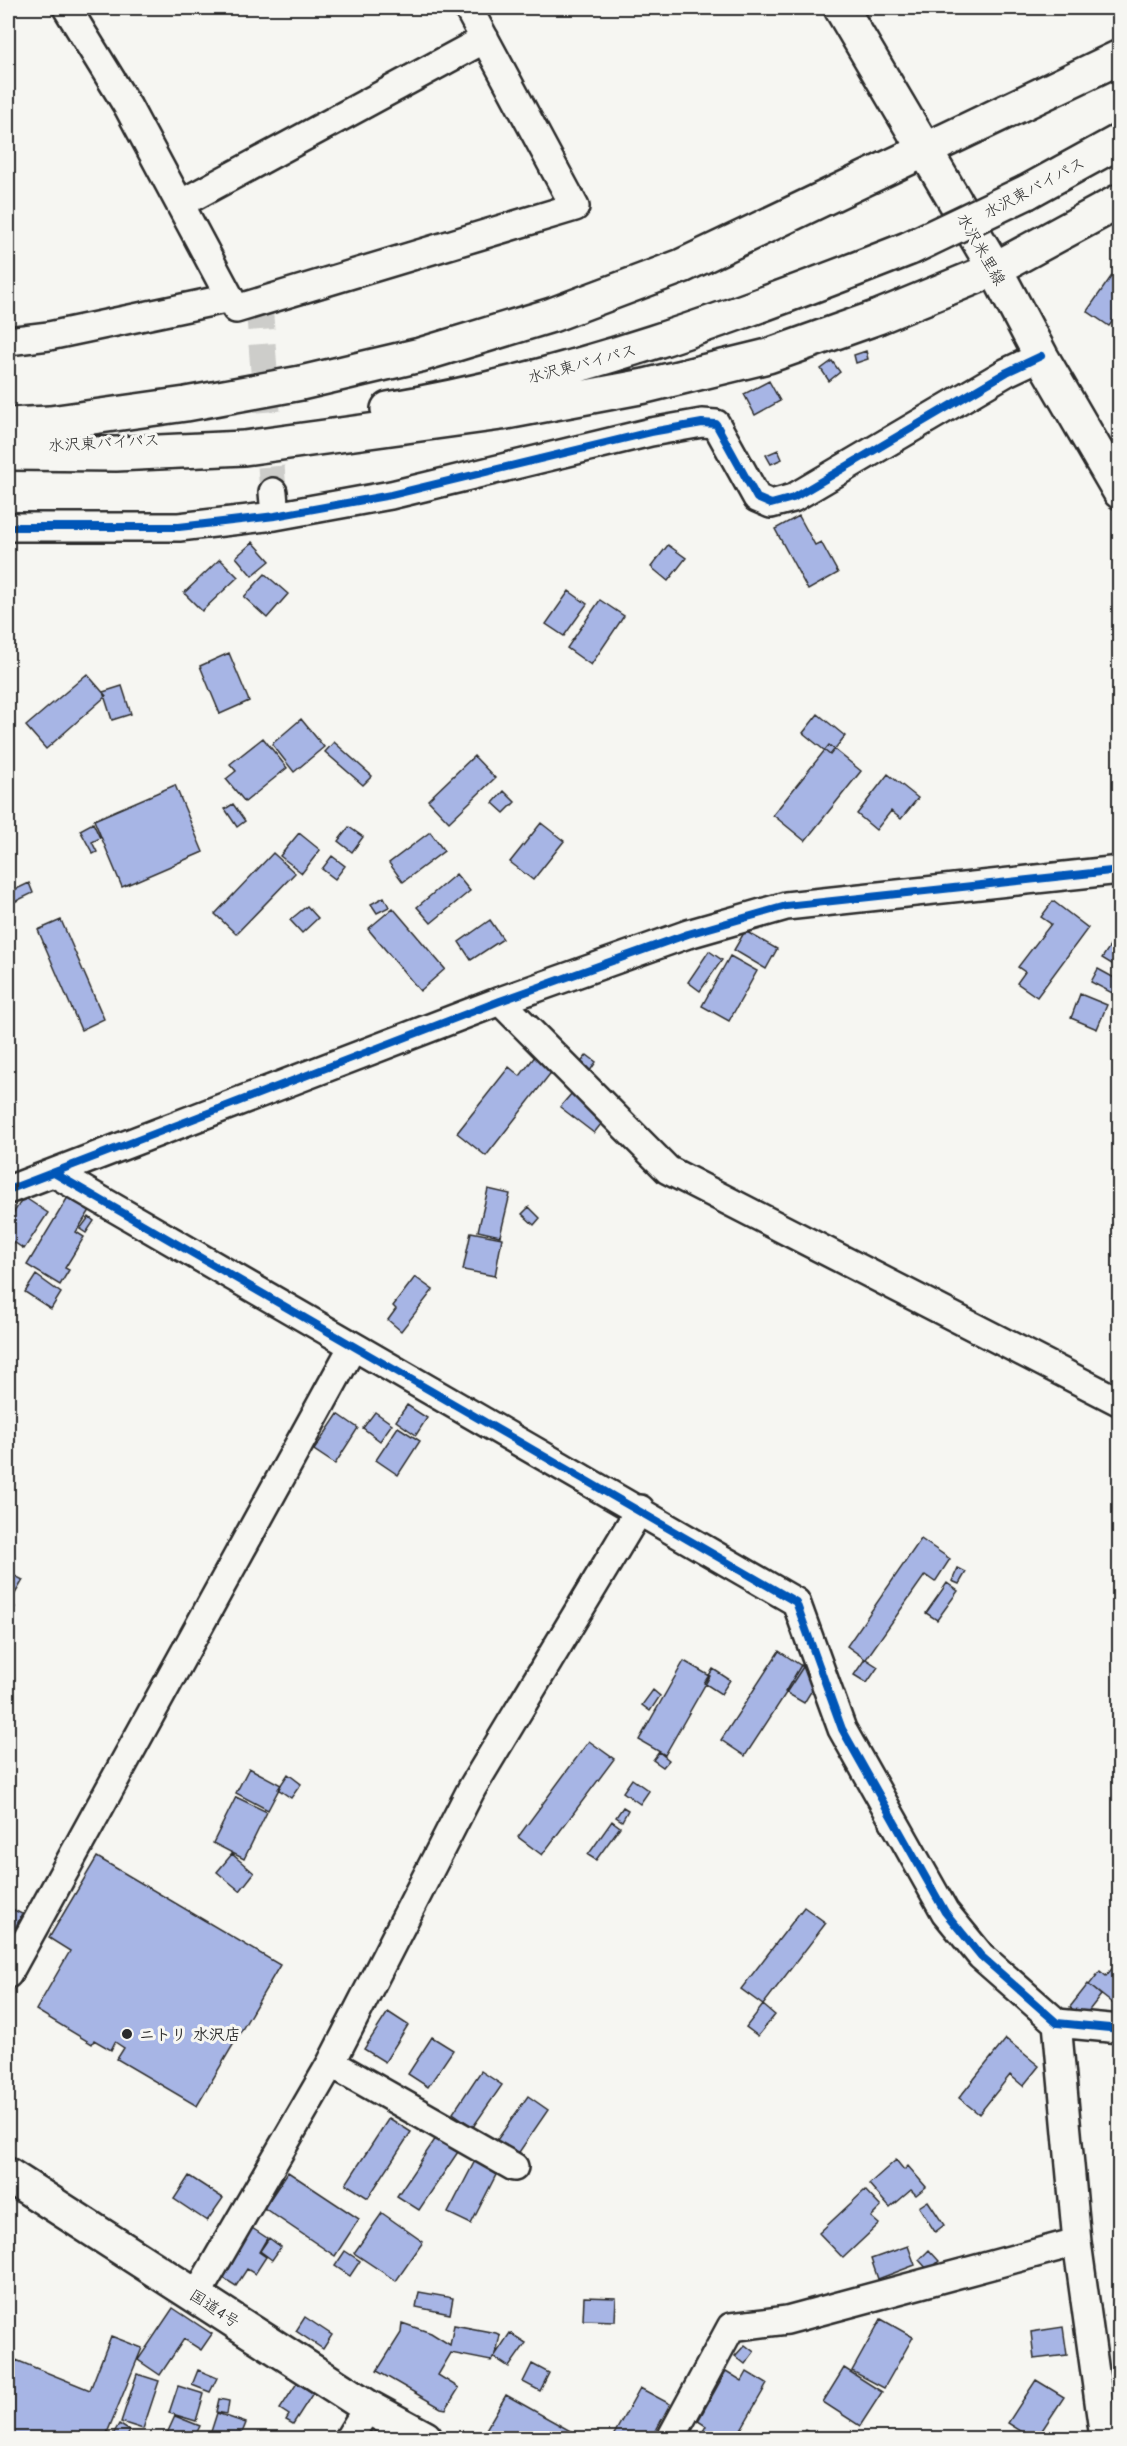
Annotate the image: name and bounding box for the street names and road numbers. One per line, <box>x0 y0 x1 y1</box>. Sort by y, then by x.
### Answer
street label: 水沢東バイパス <box>981 154 1088 222</box>
street label: 水沢米里線 <box>953 210 1009 289</box>
street label: 水沢東バイパス <box>526 341 639 387</box>
street label: 水沢東バイパス <box>48 431 160 455</box>
street label: 国道4号 <box>186 2286 243 2332</box>

